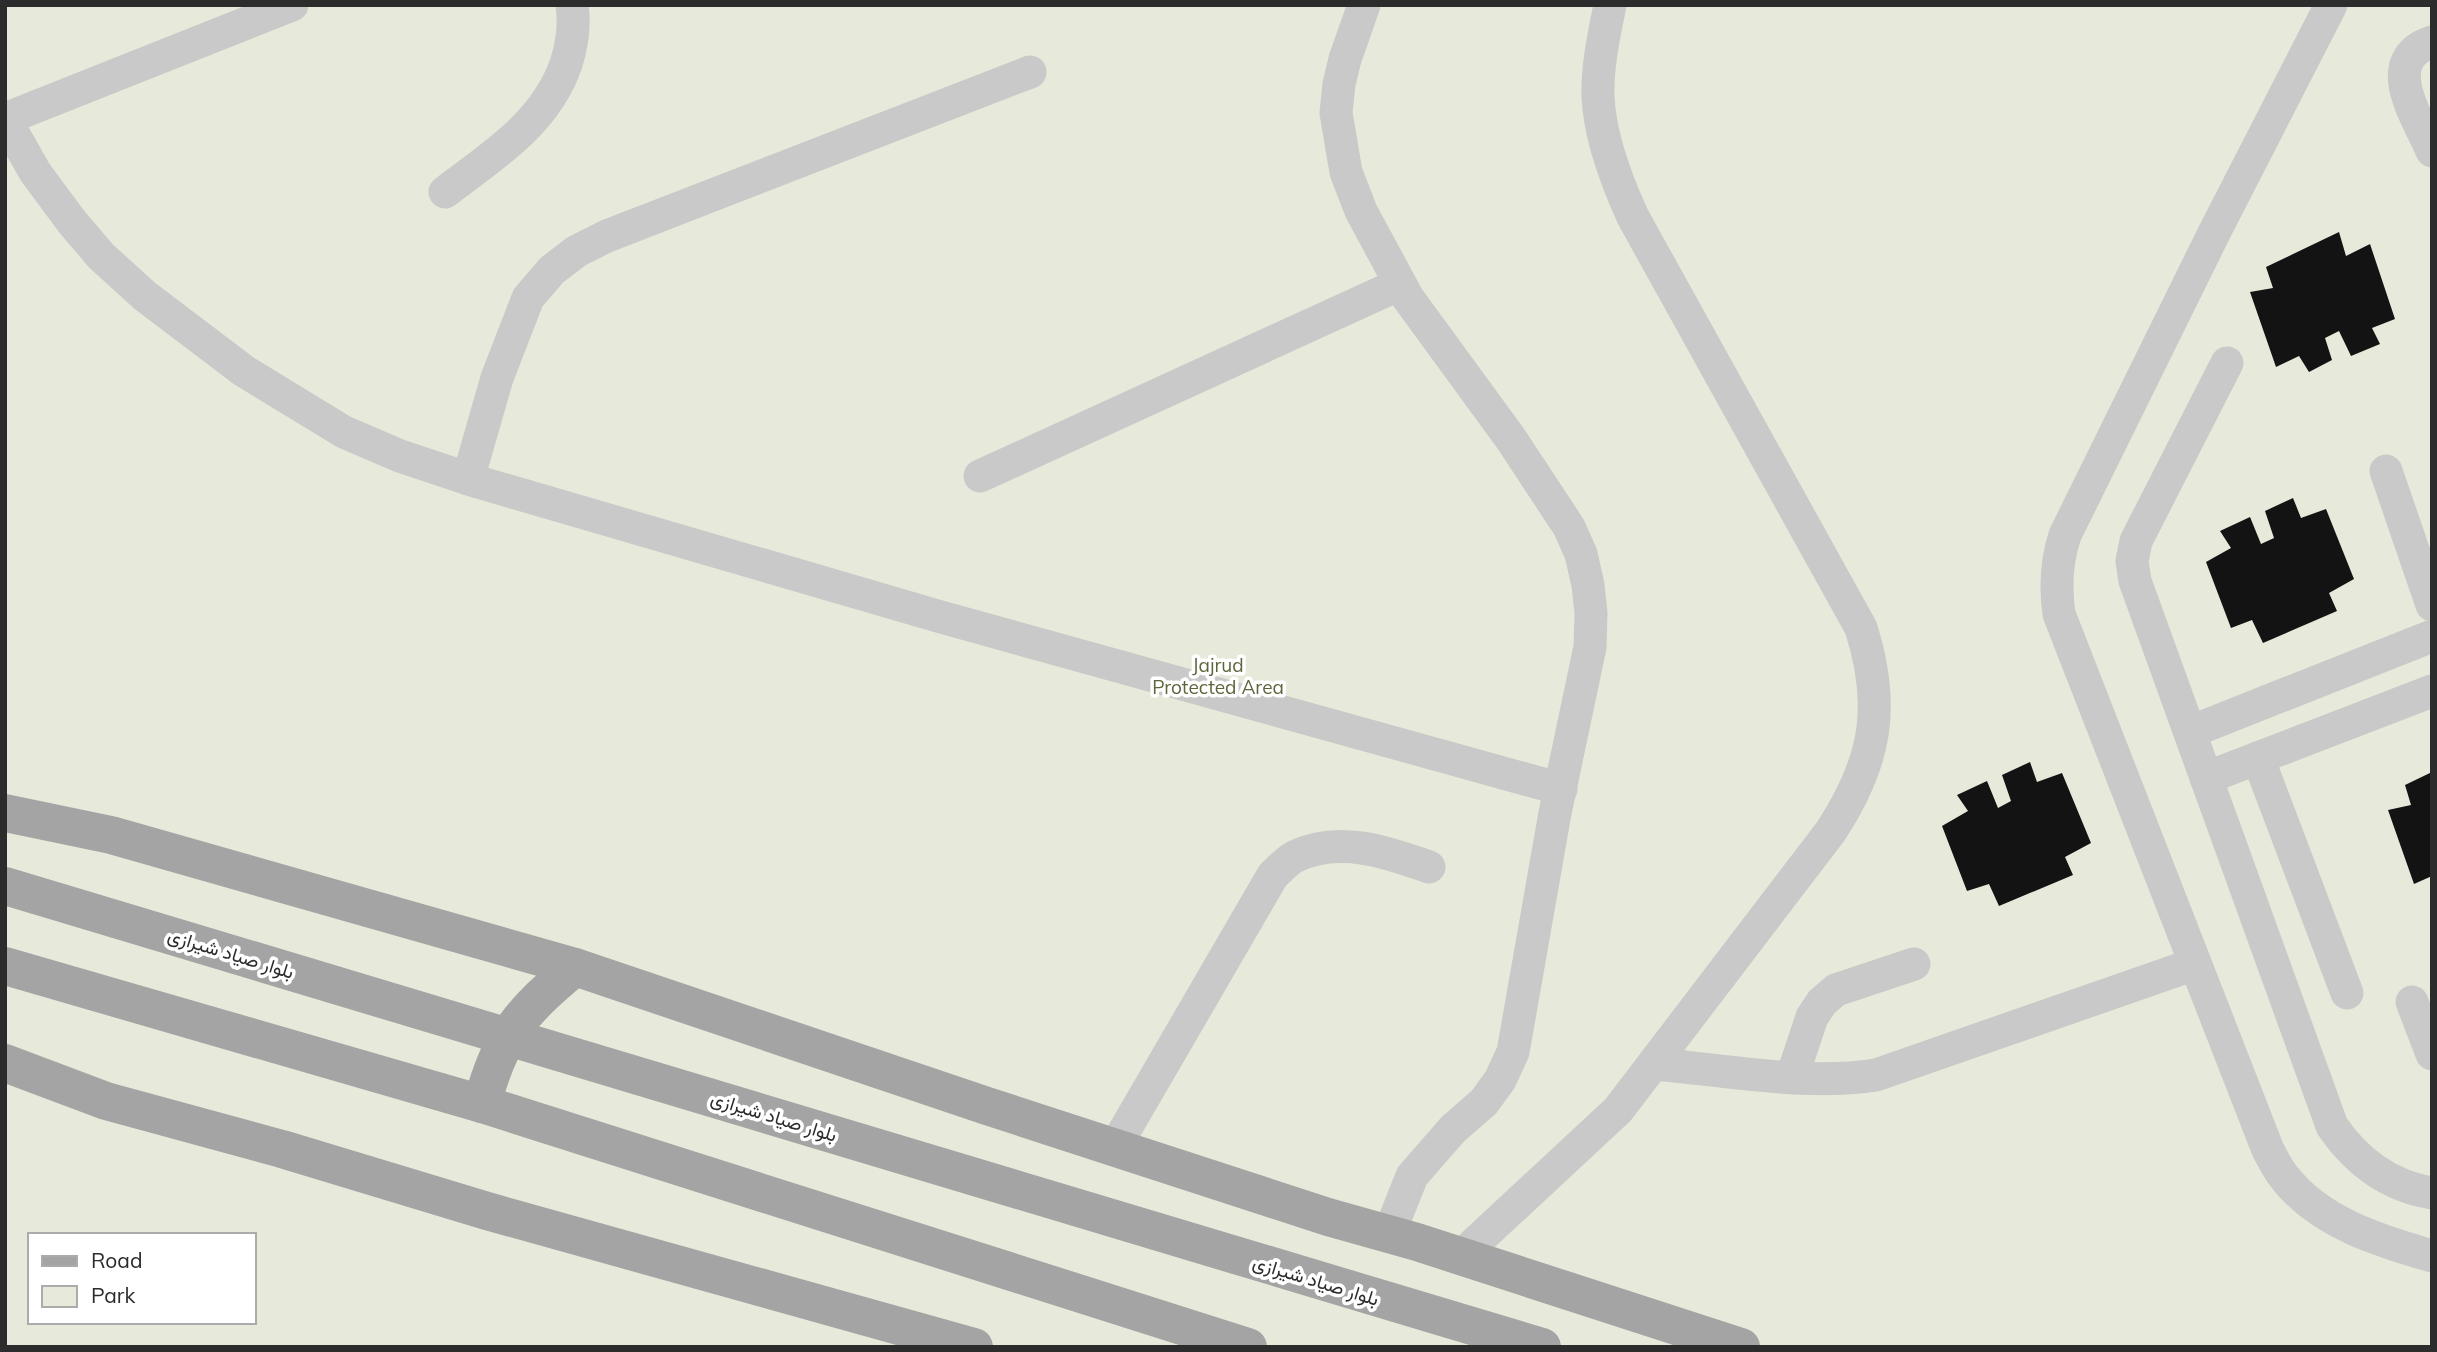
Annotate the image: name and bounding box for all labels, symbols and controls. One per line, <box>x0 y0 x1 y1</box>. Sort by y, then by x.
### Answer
park label: Jajrud Protected Area <box>1152 653 1284 699</box>
street label: بلوار صیاد شیرازی <box>165 922 297 984</box>
street label: بلوار صیاد شیرازی <box>708 1085 840 1147</box>
legend <box>28 1233 256 1324</box>
text: Road <box>91 1247 142 1273</box>
street label: بلوار صیاد شیرازی <box>1250 1249 1382 1311</box>
text: Park <box>91 1282 135 1308</box>

